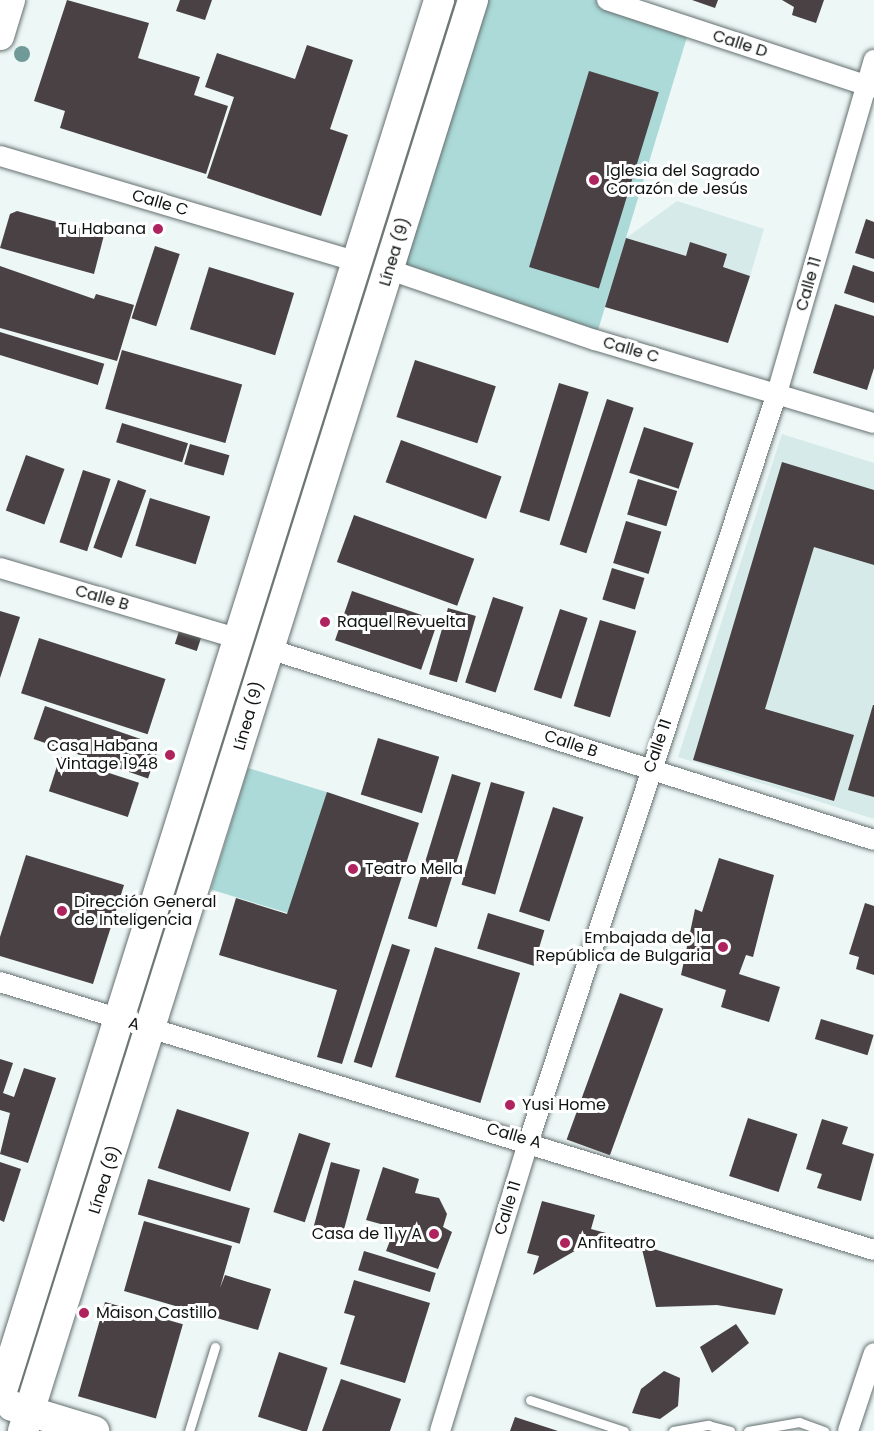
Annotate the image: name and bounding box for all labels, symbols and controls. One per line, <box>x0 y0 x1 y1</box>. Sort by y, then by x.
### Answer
street label: Calle D <box>710 26 770 62</box>
place label: Iglesia del Sagrado Corazón de Jesús <box>606 161 760 199</box>
marker: Iglesia del Sagrado Corazón de Jesús <box>587 173 601 187</box>
street label: Calle C <box>130 186 190 220</box>
street label: Línea (9) <box>375 215 415 289</box>
place label: Tu Habana <box>58 219 146 239</box>
marker: Tu Habana <box>151 222 165 236</box>
street label: Calle 11 <box>792 255 826 313</box>
street label: Calle C <box>601 333 661 367</box>
street label: Calle B <box>73 581 131 615</box>
place label: Raquel Revuelta <box>337 612 466 632</box>
marker: Raquel Revuelta <box>318 615 332 629</box>
street label: Línea (9) <box>230 679 268 753</box>
street label: Calle 11 <box>640 717 676 775</box>
street label: Calle B <box>542 726 600 762</box>
place label: Casa Habana Vintage 1948 <box>47 736 158 774</box>
marker: Casa Habana Vintage 1948 <box>163 748 177 762</box>
place label: Teatro Mella <box>365 859 463 879</box>
marker: Teatro Mella <box>346 862 360 876</box>
place label: Dirección General de Inteligencia <box>74 892 216 930</box>
marker: Dirección General de Inteligencia <box>55 904 69 918</box>
place label: Embajada de la República de Bulgaria <box>535 928 711 966</box>
marker: Embajada de la República de Bulgaria <box>716 940 730 954</box>
street label: A <box>126 1013 142 1035</box>
place label: Yusi Home <box>522 1095 606 1115</box>
marker: Yusi Home <box>503 1098 517 1112</box>
street label: Calle A <box>484 1119 544 1153</box>
street label: Línea (9) <box>85 1143 125 1217</box>
street label: Calle 11 <box>491 1179 525 1237</box>
place label: Casa de 11 y A <box>312 1224 422 1244</box>
marker: Casa de 11 y A <box>427 1227 441 1241</box>
place label: Anfiteatro <box>577 1233 656 1253</box>
marker: Anfiteatro <box>558 1236 572 1250</box>
place label: Maison Castillo <box>96 1303 217 1323</box>
marker: Maison Castillo <box>77 1306 91 1320</box>

